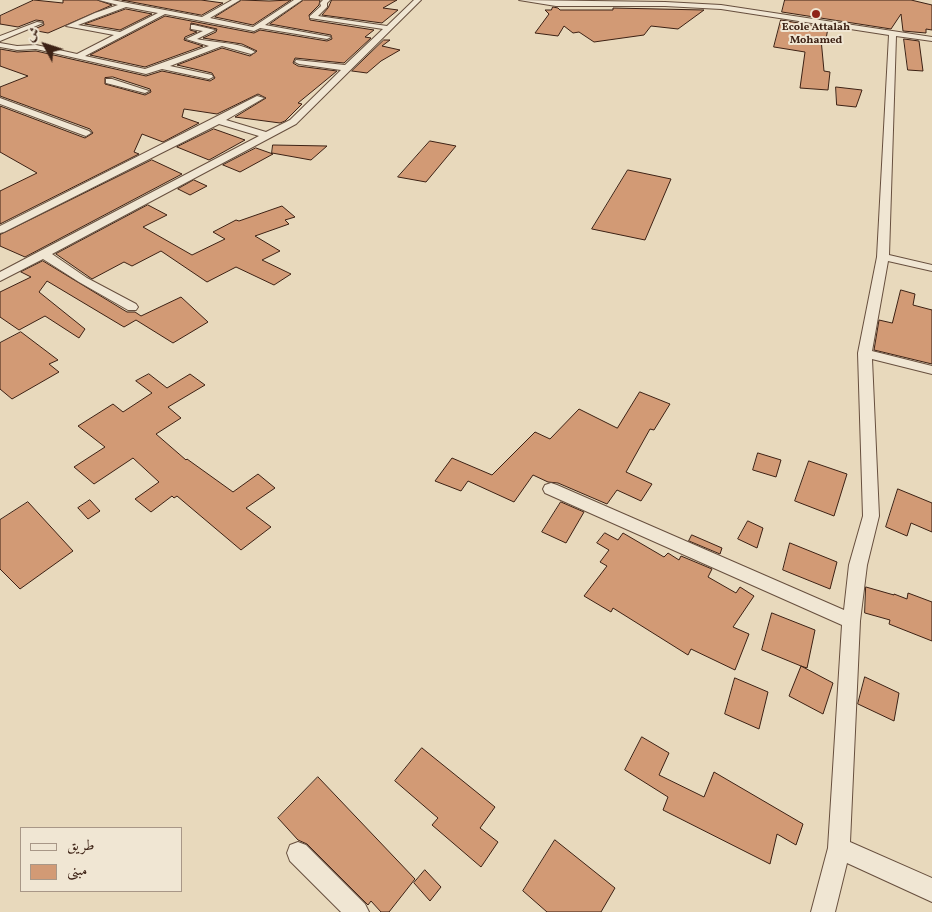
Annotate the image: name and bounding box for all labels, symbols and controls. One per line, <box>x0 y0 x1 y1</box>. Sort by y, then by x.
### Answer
marker: Ecole Attalah Mohamed <box>810 8 822 20</box>
north arrow <box>20 20 70 70</box>
place label: Ecole Attalah Mohamed <box>782 21 850 47</box>
text: ش <box>21 24 45 46</box>
legend <box>20 827 182 892</box>
text: طريق <box>67 836 94 857</box>
text: مبنى <box>67 861 87 882</box>

